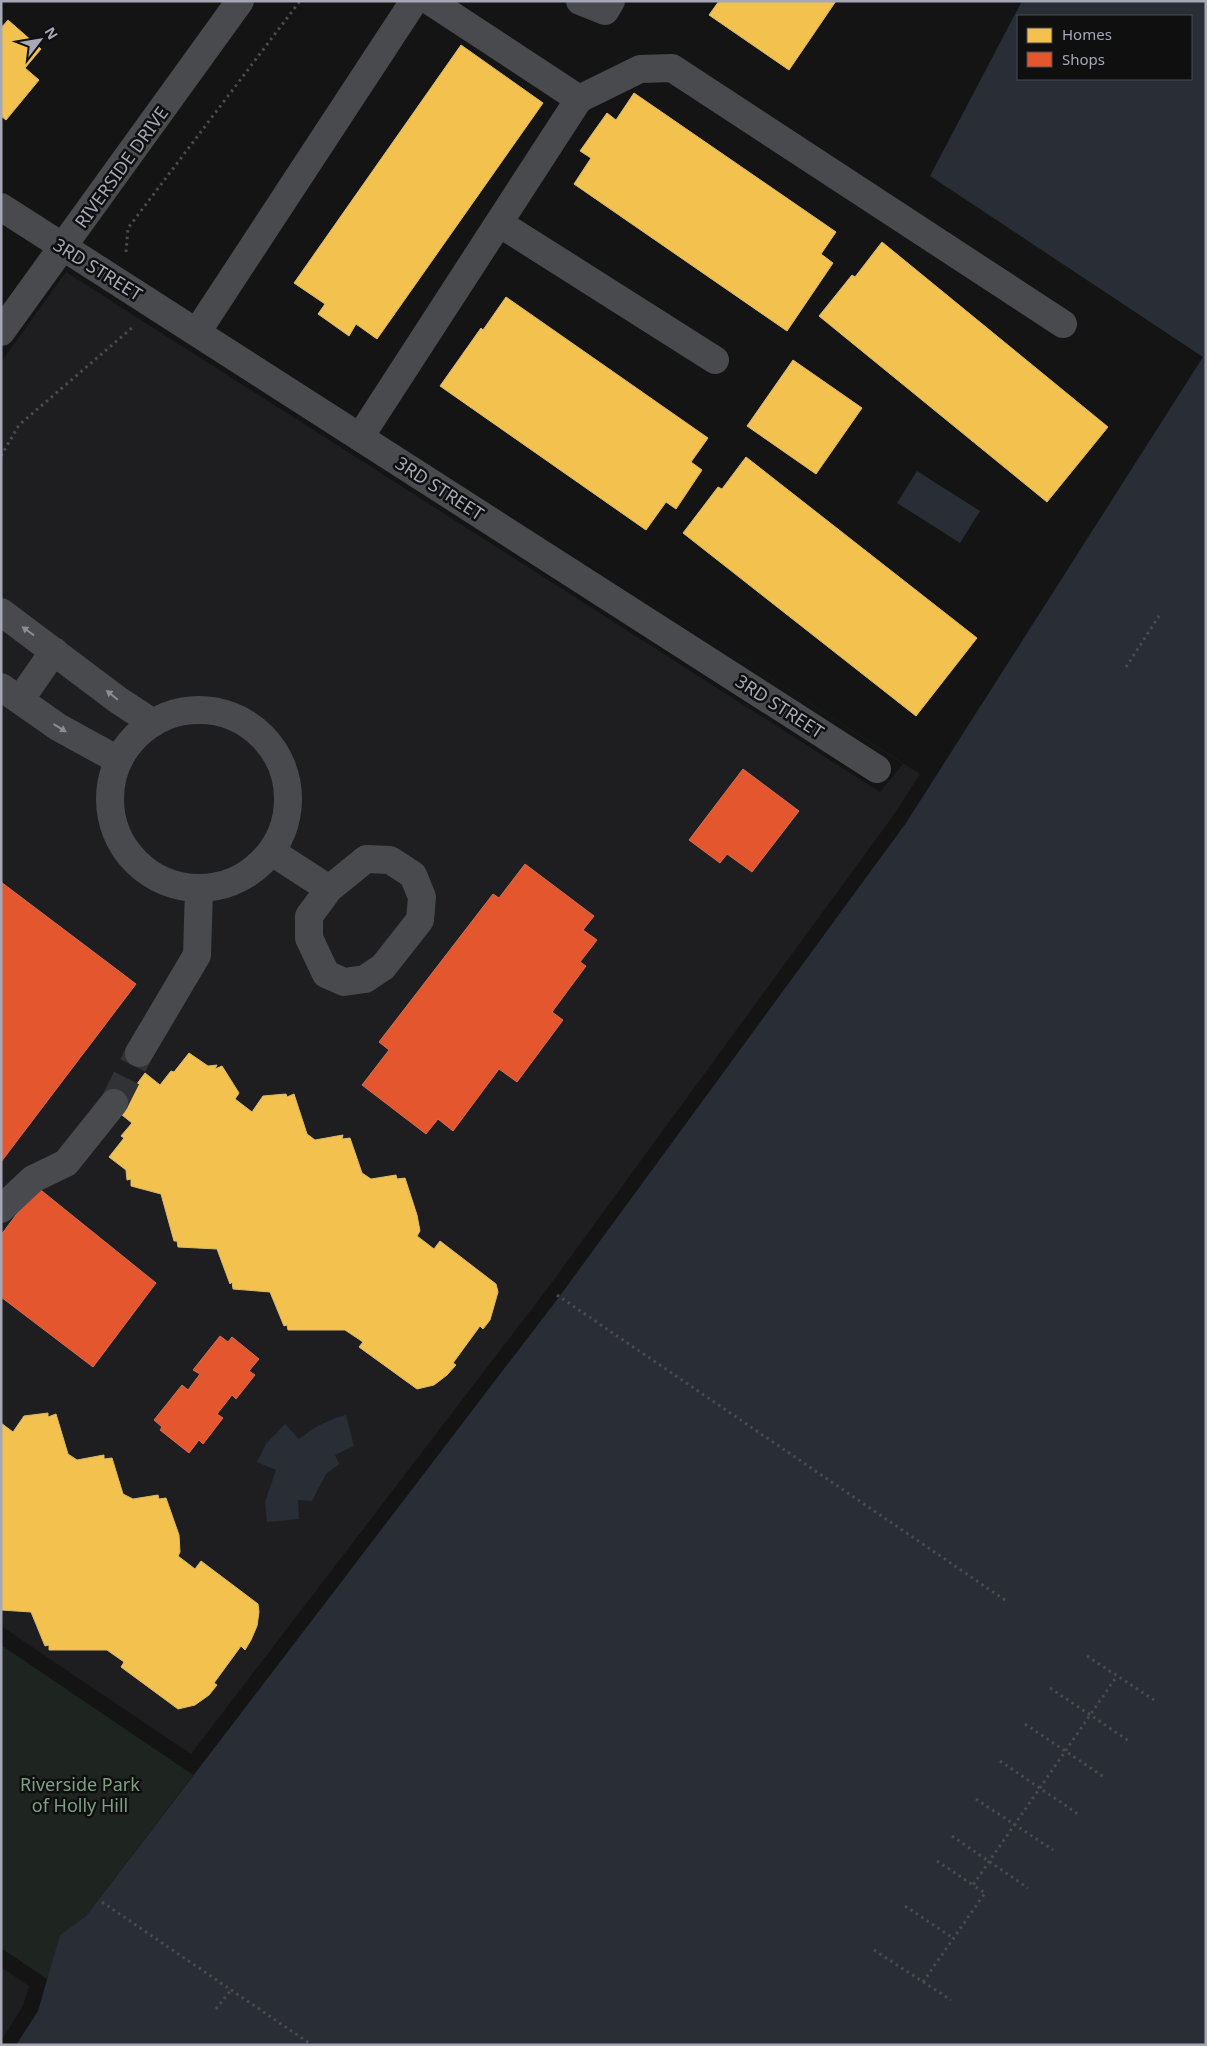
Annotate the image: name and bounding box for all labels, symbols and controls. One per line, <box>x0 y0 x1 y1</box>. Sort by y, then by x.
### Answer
north arrow <box>15 15 65 65</box>
legend <box>1017 15 1192 80</box>
text: N <box>40 23 63 43</box>
text: Homes <box>1062 24 1112 44</box>
text: Shops <box>1062 49 1105 69</box>
street label: RIVERSIDE DRIVE <box>69 102 173 232</box>
street label: 3RD STREET <box>49 232 147 306</box>
street label: 3RD STREET <box>391 451 489 525</box>
one-way arrow <box>22 626 35 637</box>
street label: 3RD STREET <box>731 669 829 743</box>
one-way arrow <box>106 690 119 701</box>
one-way arrow <box>54 723 67 732</box>
park label: Riverside Park of Holly Hill <box>20 1772 140 1817</box>

